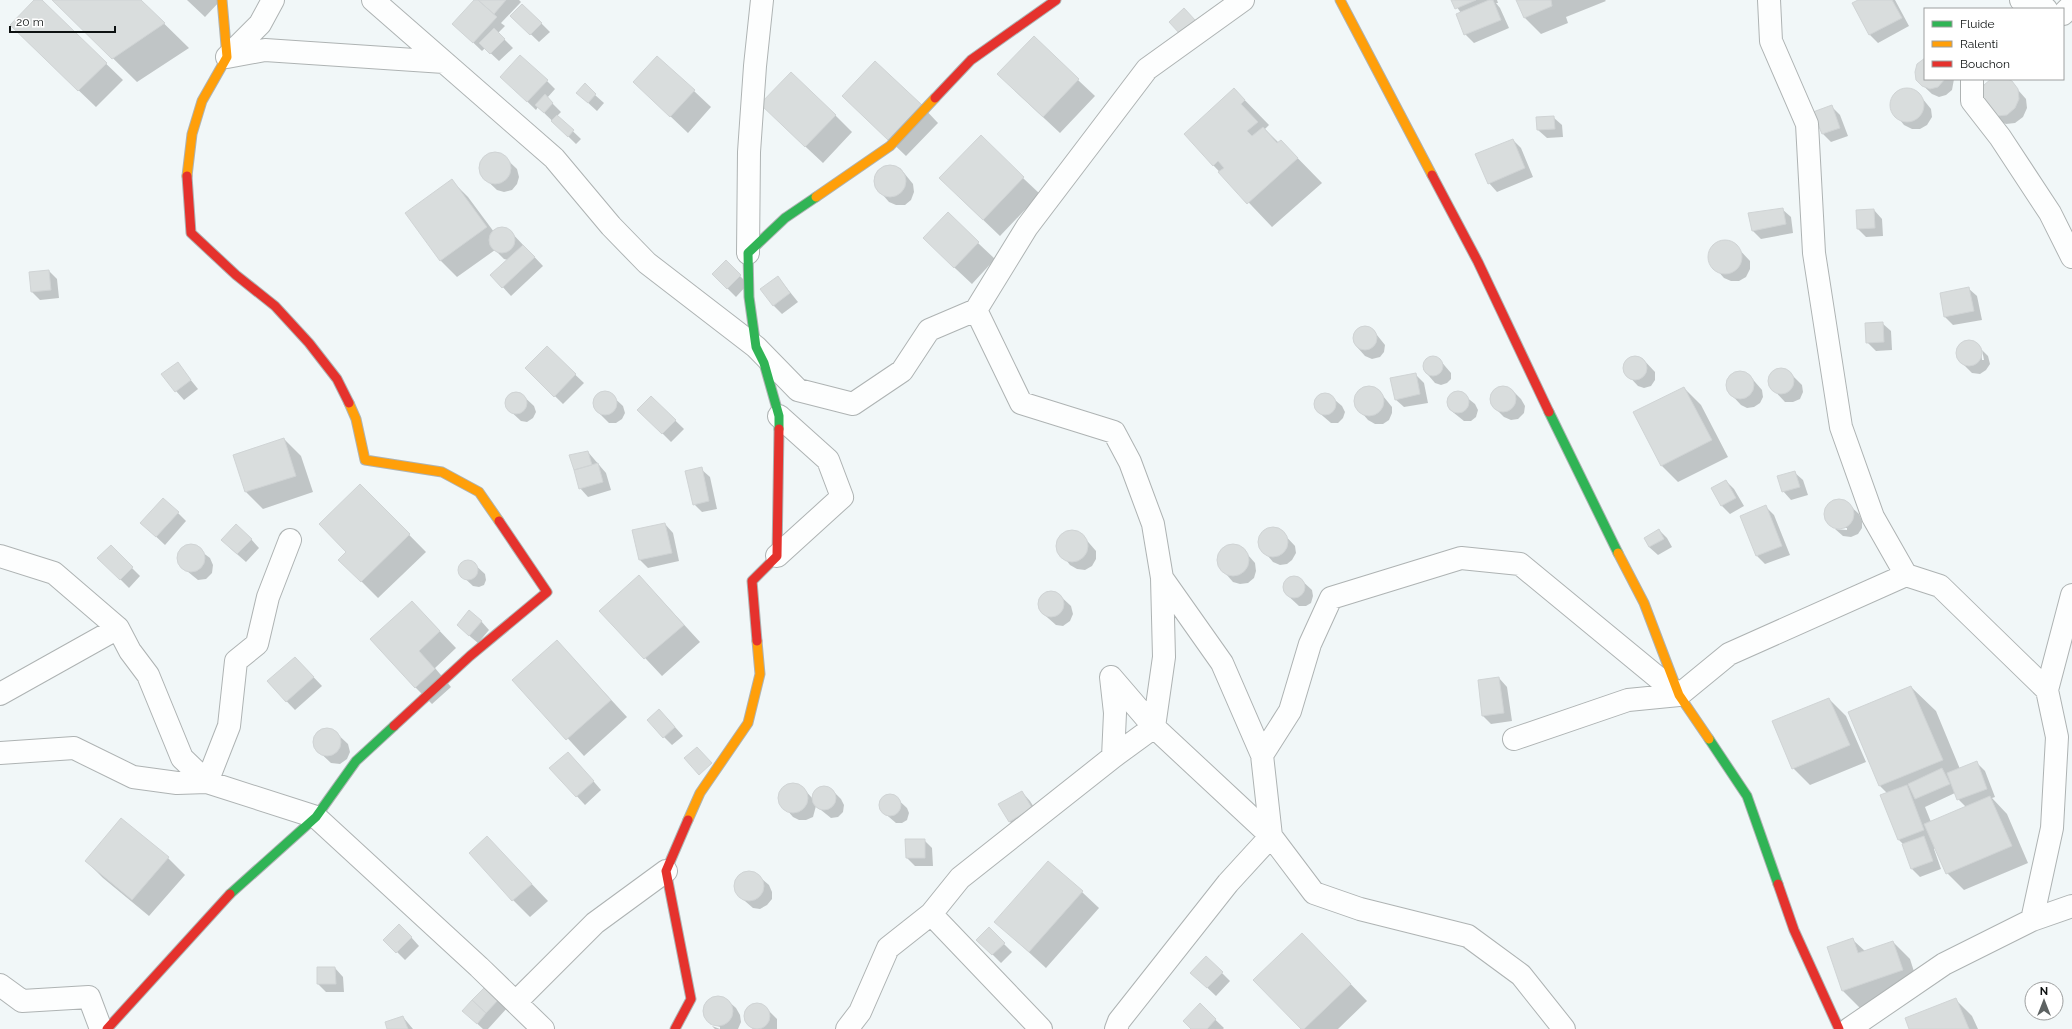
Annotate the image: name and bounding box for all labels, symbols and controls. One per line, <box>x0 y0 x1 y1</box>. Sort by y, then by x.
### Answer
scale bar <box>10 8 115 34</box>
legend <box>1924 8 2064 80</box>
text: 20 m <box>16 15 44 29</box>
text: Fluide <box>1960 17 1995 31</box>
text: Ralenti <box>1960 37 1998 51</box>
text: Bouchon <box>1960 57 2010 71</box>
north arrow <box>2024 981 2064 1021</box>
text: N <box>2040 985 2048 998</box>

